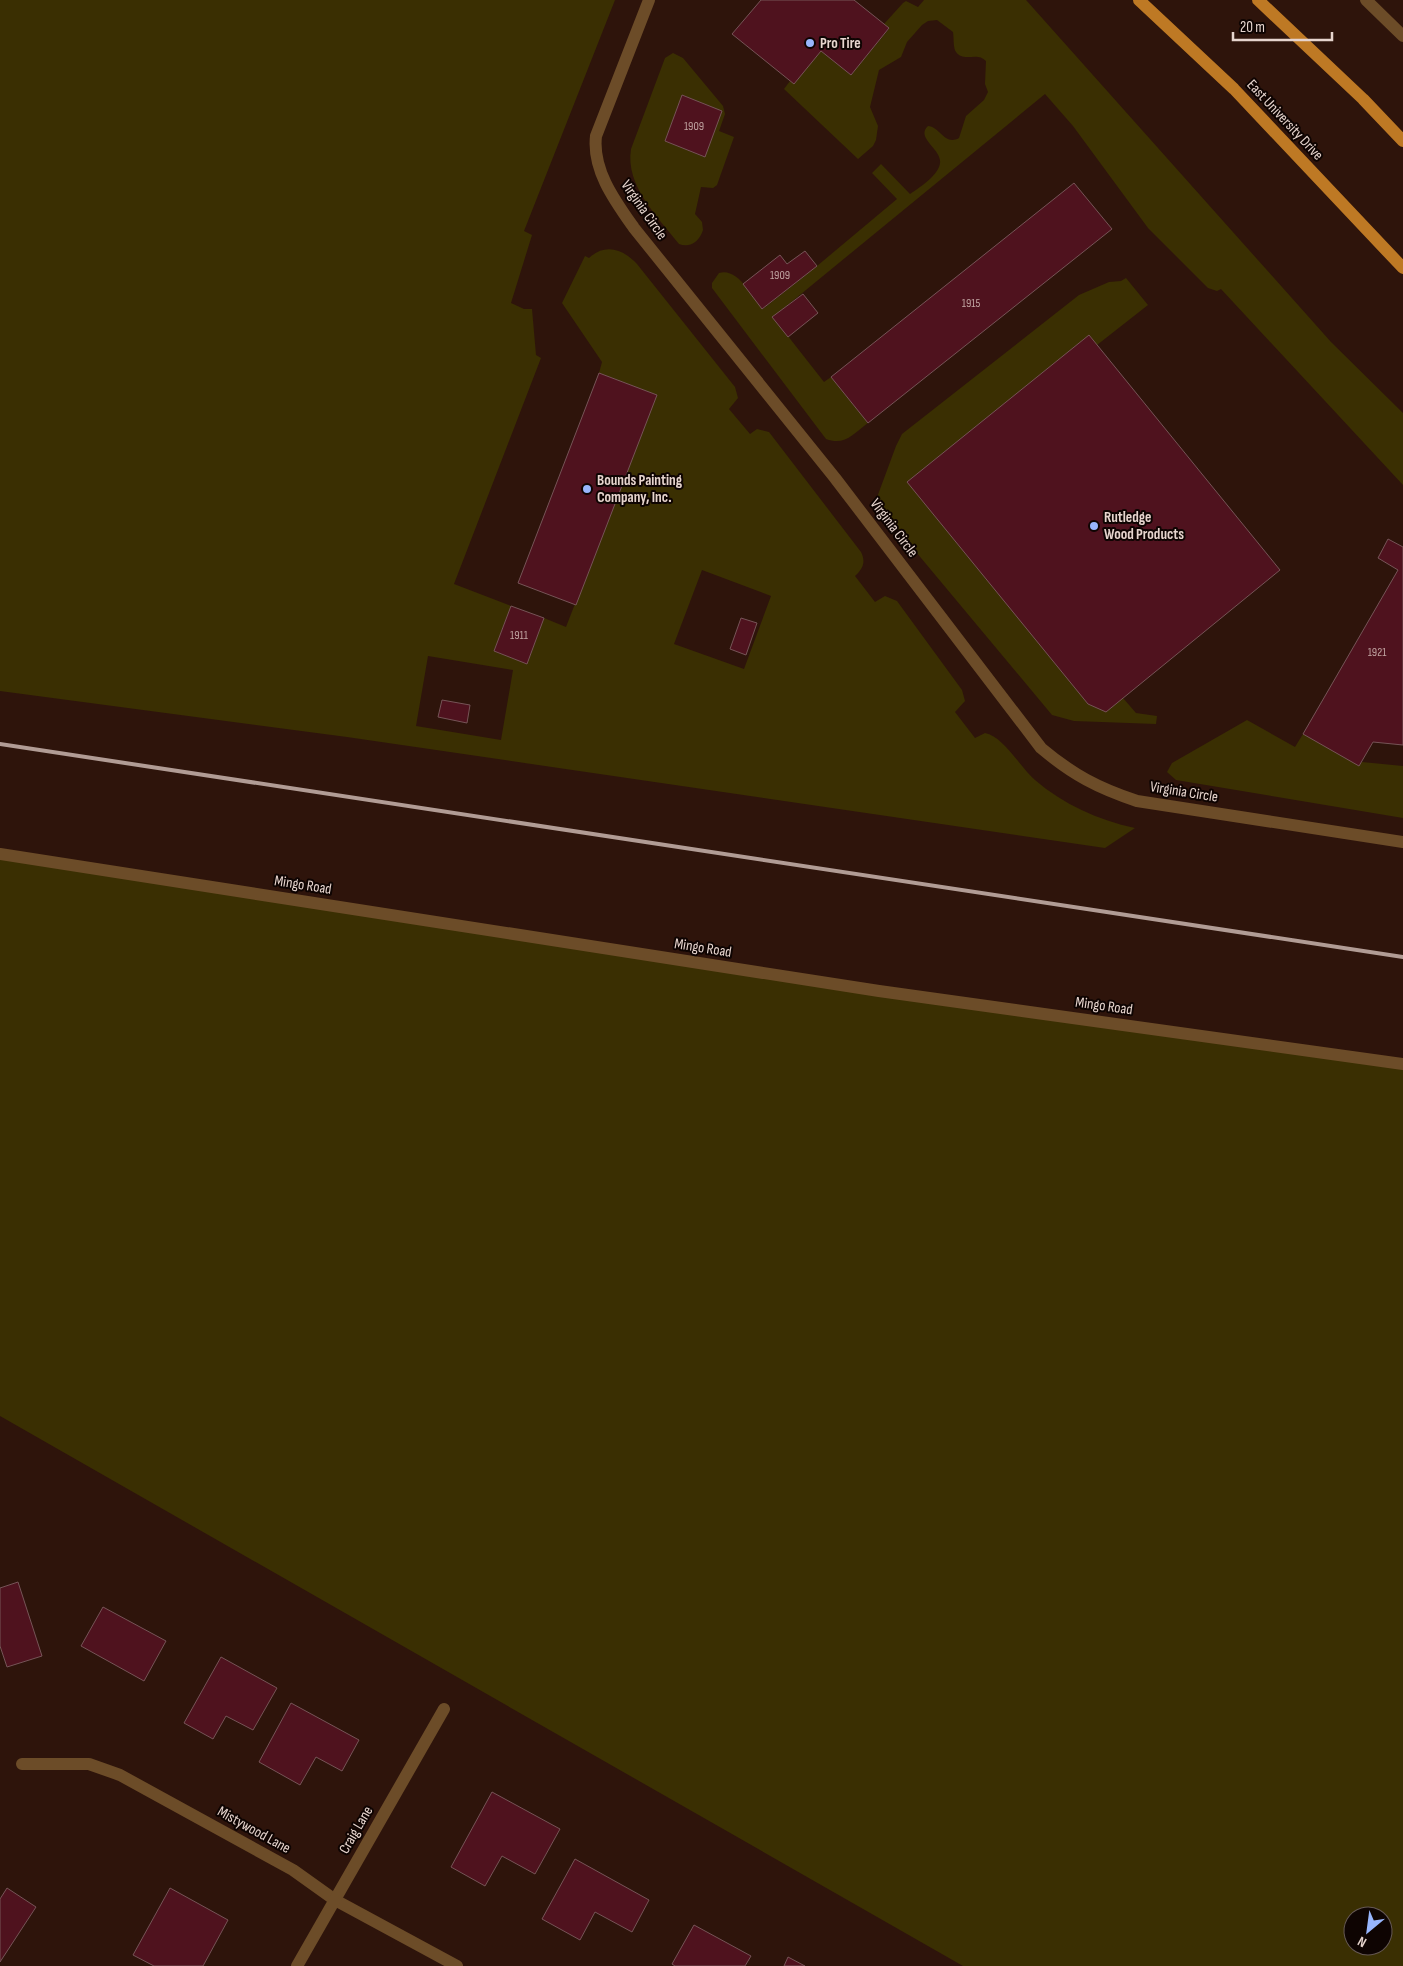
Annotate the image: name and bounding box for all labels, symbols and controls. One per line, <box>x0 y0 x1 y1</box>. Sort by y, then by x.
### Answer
scale bar <box>1233 10 1332 42</box>
text: 20 m <box>1240 18 1265 37</box>
place label: Pro Tire <box>820 34 861 53</box>
marker: Pro Tire <box>804 37 816 49</box>
street label: East University Drive <box>1243 76 1327 164</box>
house number: 1909 <box>684 119 704 134</box>
street label: Virginia Circle <box>617 176 671 244</box>
house number: 1909 <box>770 268 790 283</box>
house number: 1915 <box>962 296 980 311</box>
place label: Bounds Painting Company, Inc. <box>597 471 683 507</box>
marker: Bounds Painting Company, Inc. <box>581 483 593 495</box>
street label: Virginia Circle <box>866 495 922 561</box>
place label: Rutledge Wood Products <box>1104 508 1184 544</box>
marker: Rutledge Wood Products <box>1088 520 1100 532</box>
house number: 1911 <box>510 628 529 643</box>
house number: 1921 <box>1368 645 1387 660</box>
street label: Virginia Circle <box>1149 777 1219 807</box>
street label: Mingo Road <box>273 871 333 899</box>
street label: Mingo Road <box>673 934 733 962</box>
street label: Mingo Road <box>1074 993 1134 1019</box>
street label: Mistywood Lane <box>214 1802 294 1858</box>
street label: Craig Lane <box>335 1803 377 1857</box>
north arrow <box>1343 1906 1393 1956</box>
text: N <box>1355 1933 1369 1951</box>

